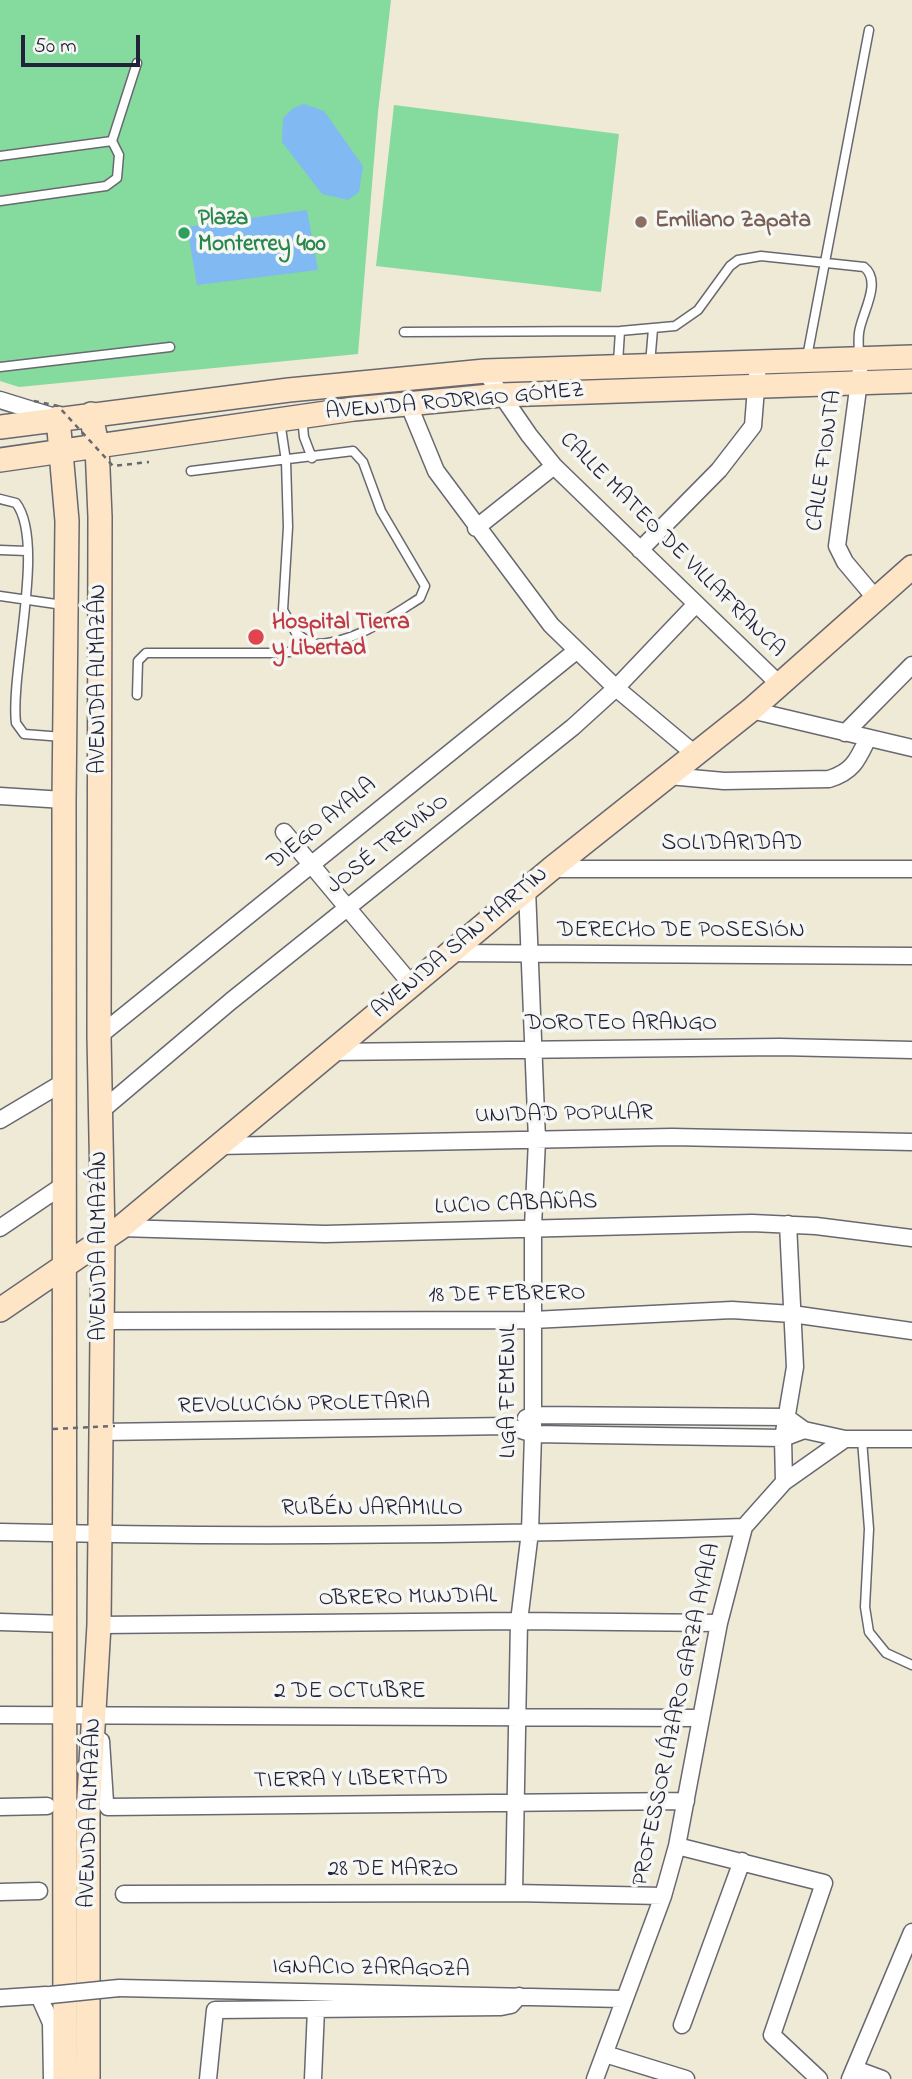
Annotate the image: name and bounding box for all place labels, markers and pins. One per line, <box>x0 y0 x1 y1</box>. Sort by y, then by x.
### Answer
place label: Plaza Monterrey 400 <box>198 206 326 260</box>
place label: Emiliano Zapata <box>655 208 811 236</box>
marker: Emiliano Zapata <box>633 214 649 230</box>
marker: Plaza Monterrey 400 <box>176 225 192 241</box>
place label: Hospital Tierra y Libertad <box>272 610 410 664</box>
marker: Hospital Tierra y Libertad <box>246 627 266 647</box>

